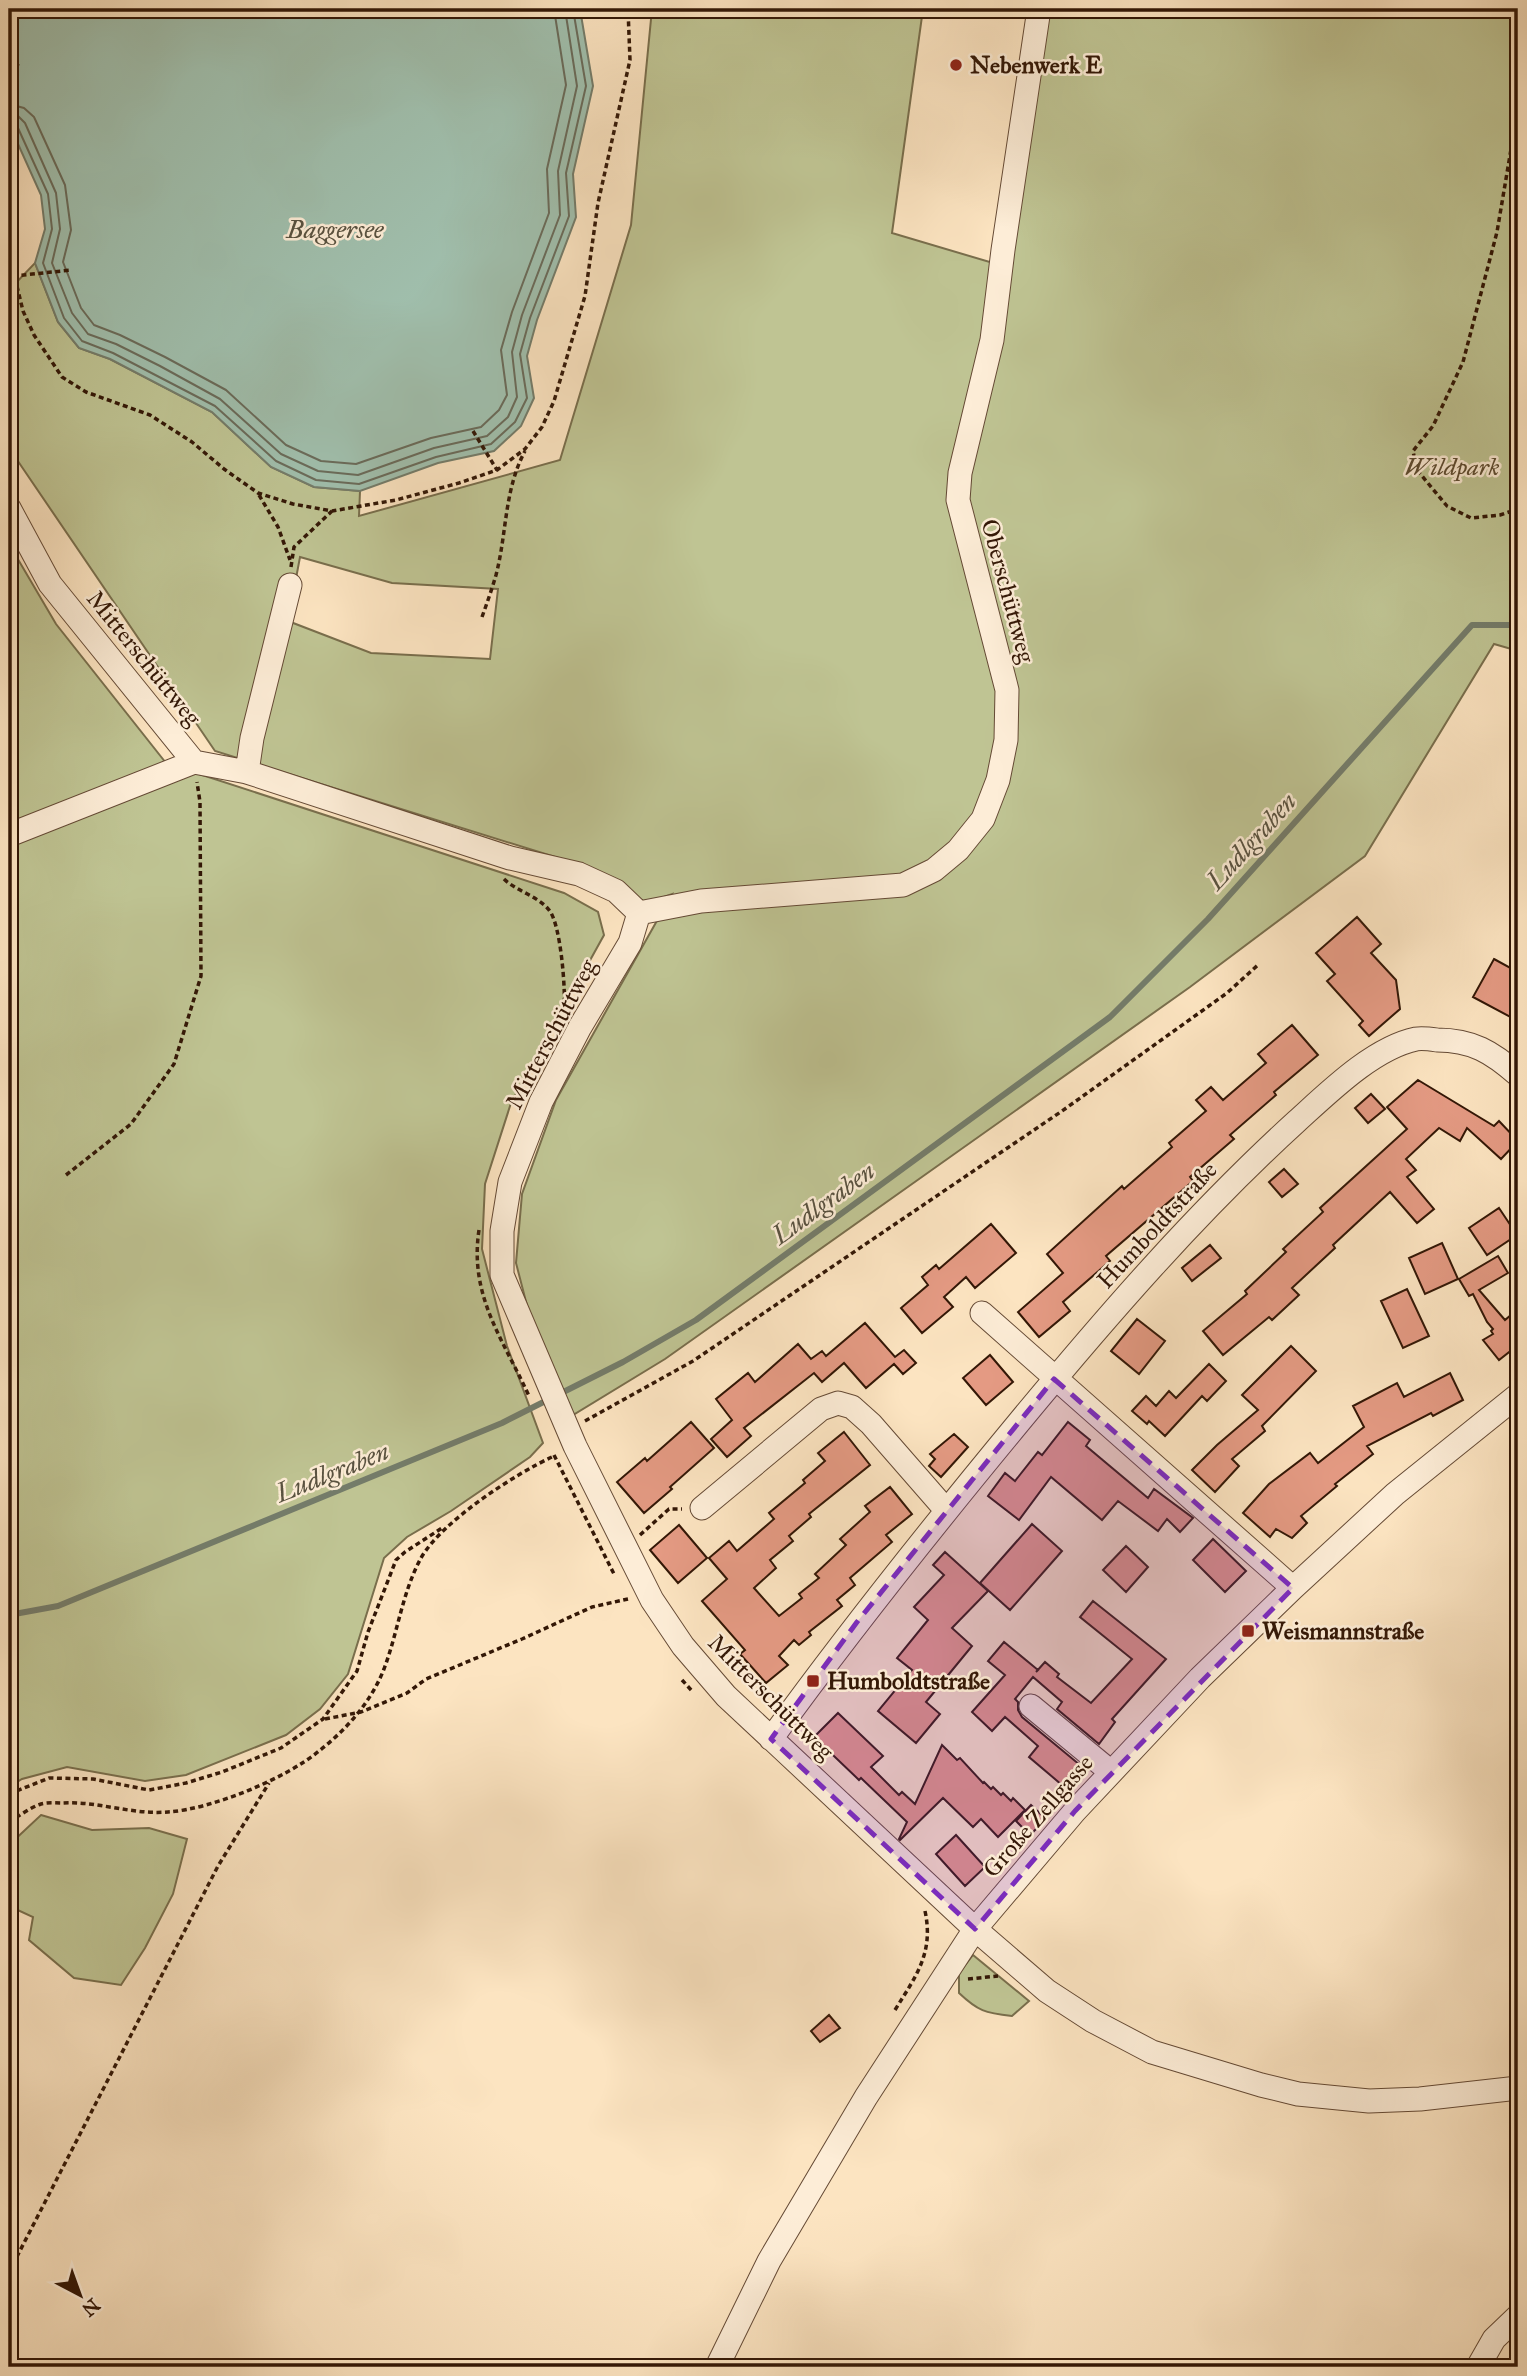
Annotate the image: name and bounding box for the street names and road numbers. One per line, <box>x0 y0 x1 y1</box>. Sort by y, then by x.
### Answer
street label: Oberschüttweg <box>974 516 1042 667</box>
street label: Mitterschüttweg <box>80 584 208 732</box>
street label: Mitterschüttweg <box>499 953 604 1114</box>
street label: Humboldtstraße <box>1090 1155 1224 1295</box>
street label: Mitterschüttweg <box>702 1628 841 1767</box>
street label: Große Zellgasse <box>976 1748 1100 1884</box>

